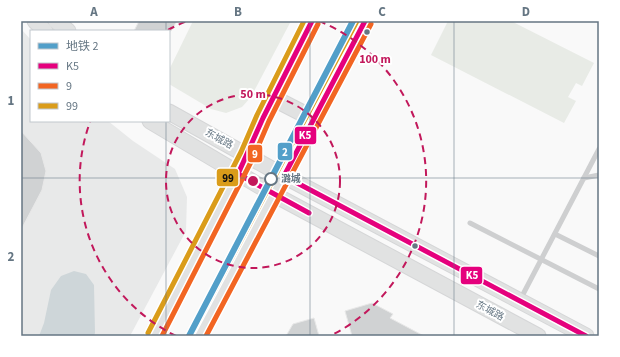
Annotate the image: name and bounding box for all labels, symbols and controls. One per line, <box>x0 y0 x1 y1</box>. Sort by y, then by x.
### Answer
text: A <box>89 3 98 21</box>
text: B <box>234 3 242 21</box>
text: C <box>378 3 386 21</box>
text: D <box>522 3 530 21</box>
unlabelled marker <box>362 27 372 37</box>
legend <box>30 30 170 122</box>
text: 地铁 2 <box>66 38 98 55</box>
text: 100 m <box>359 51 391 68</box>
text: K5 <box>66 58 79 75</box>
text: 9 <box>66 78 72 95</box>
text: 50 m <box>240 86 266 103</box>
text: 1 <box>8 92 15 110</box>
text: 99 <box>66 98 78 115</box>
street label: 东城路 <box>202 126 236 152</box>
line badge: K5 <box>294 126 317 145</box>
text: K5 <box>299 128 311 143</box>
line badge: 2 <box>277 142 293 161</box>
line badge: 9 <box>247 144 263 163</box>
text: 2 <box>282 145 288 160</box>
text: 9 <box>252 147 258 162</box>
line badge: 99 <box>216 168 239 187</box>
text: 99 <box>222 171 234 186</box>
marker: 潞城 <box>264 172 278 186</box>
place label: 潞城 <box>281 172 301 186</box>
centre of rings <box>246 174 260 188</box>
unlabelled marker <box>410 241 420 251</box>
text: 2 <box>8 248 15 266</box>
line badge: K5 <box>460 266 483 285</box>
text: K5 <box>466 268 478 283</box>
street label: 东城路 <box>473 298 507 324</box>

